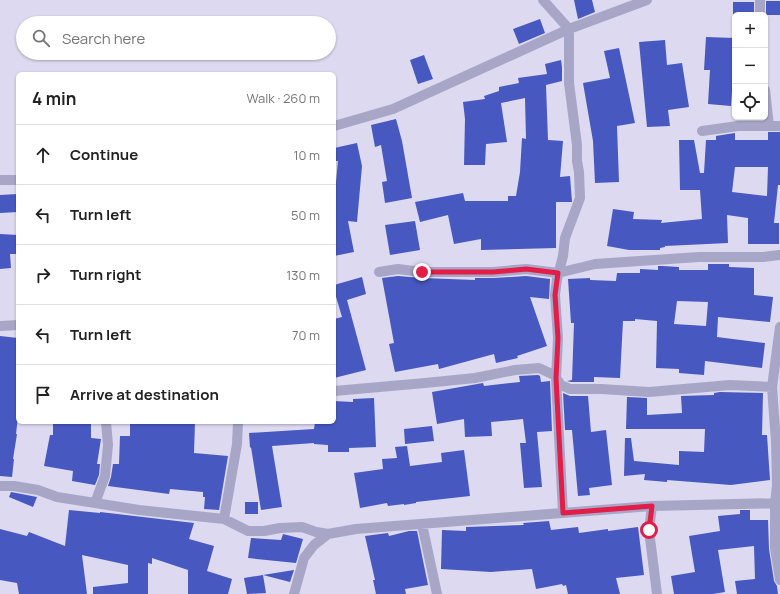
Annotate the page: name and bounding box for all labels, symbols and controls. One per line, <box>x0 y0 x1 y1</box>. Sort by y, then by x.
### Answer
map controls <box>732 12 768 120</box>
button: + <box>732 12 768 48</box>
search box <box>16 16 336 60</box>
icon: search <box>30 27 52 49</box>
text: Search here <box>62 28 145 49</box>
button: − <box>732 48 768 84</box>
button: locate <box>732 84 768 120</box>
text: 4 min <box>32 87 76 110</box>
text: Walk · 260 m <box>247 89 320 107</box>
icon: ahead <box>32 144 54 166</box>
text: Continue <box>70 144 138 165</box>
text: 10 m <box>293 146 320 164</box>
icon: left <box>32 204 54 226</box>
text: Turn left <box>70 204 132 225</box>
text: 50 m <box>291 206 320 224</box>
route end <box>413 263 431 281</box>
icon: right <box>32 264 54 286</box>
text: Turn right <box>70 264 141 285</box>
text: 130 m <box>286 266 320 284</box>
icon: left <box>32 324 54 346</box>
text: Turn left <box>70 324 132 345</box>
text: 70 m <box>292 326 320 344</box>
icon: arrive <box>32 384 54 406</box>
text: Arrive at destination <box>70 384 219 405</box>
route start <box>640 521 658 539</box>

